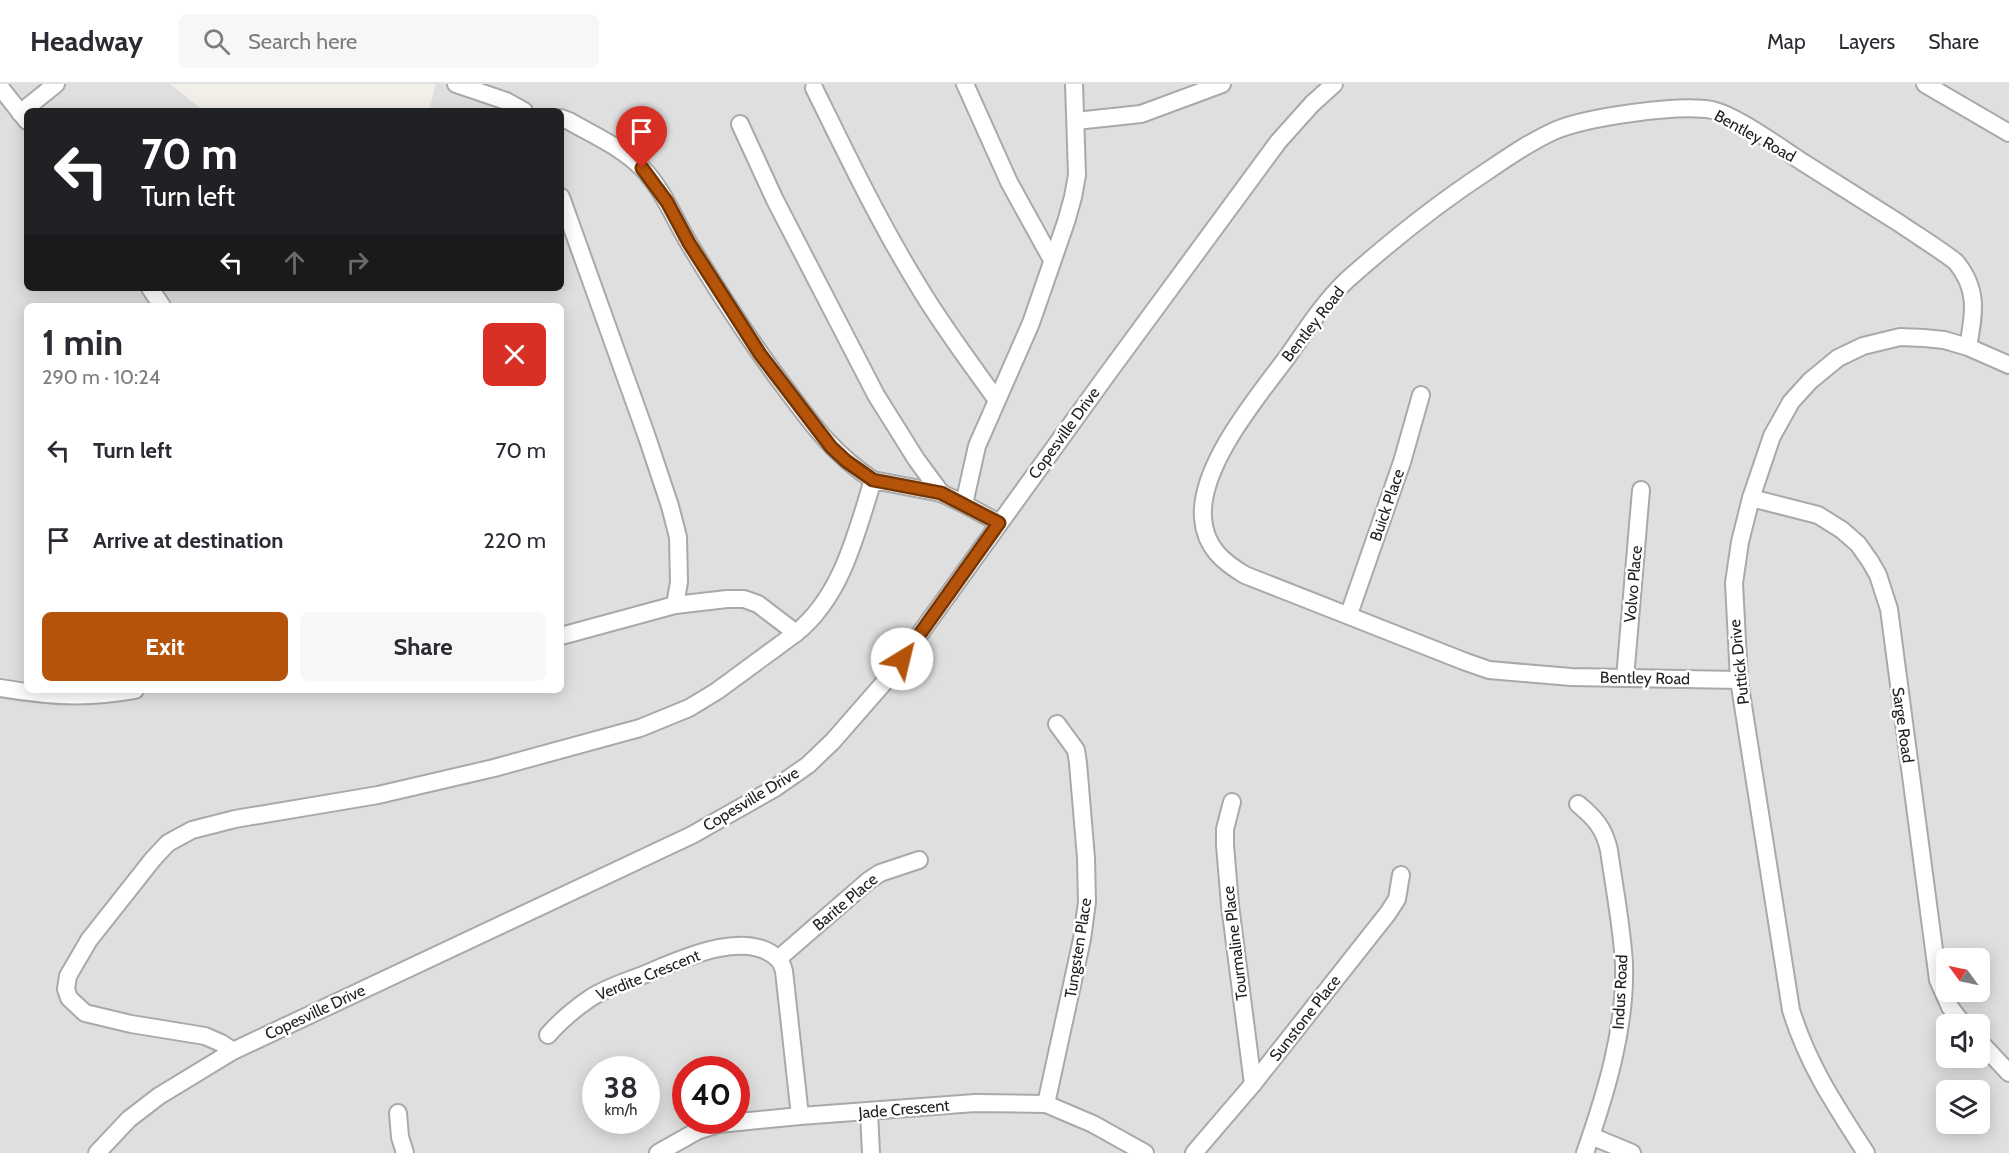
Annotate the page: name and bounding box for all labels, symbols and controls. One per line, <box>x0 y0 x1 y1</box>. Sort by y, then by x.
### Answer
search box <box>179 14 599 68</box>
text: Headway <box>30 24 143 58</box>
icon: search <box>200 25 233 58</box>
text: Search here <box>248 28 357 55</box>
text: Map <box>1767 29 1806 54</box>
text: Layers <box>1839 29 1895 54</box>
text: Share <box>1928 29 1979 54</box>
pin <box>616 106 667 168</box>
street label: Bentley Road <box>1711 106 1799 166</box>
icon: arrive <box>625 115 658 148</box>
text: 70 m <box>141 128 238 180</box>
icon: left <box>42 132 120 210</box>
text: Turn left <box>141 180 235 213</box>
icon: left <box>215 246 248 279</box>
icon: ahead <box>278 246 311 279</box>
icon: right <box>341 246 374 279</box>
street label: Bentley Road <box>1278 283 1348 365</box>
text: 1 min <box>42 320 123 364</box>
button: close <box>483 323 546 386</box>
text: 290 m · 10:24 <box>42 365 160 389</box>
street label: Copesville Drive <box>1024 383 1104 483</box>
icon: left <box>42 434 75 467</box>
text: Turn left <box>93 437 172 464</box>
text: 70 m <box>496 437 546 464</box>
street label: Buick Place <box>1366 466 1408 544</box>
icon: arrive <box>42 524 75 557</box>
text: Arrive at destination <box>93 527 283 554</box>
text: 220 m <box>483 527 546 554</box>
street label: Volvo Place <box>1620 545 1646 623</box>
button: Exit <box>42 612 288 681</box>
button: Share <box>300 612 546 681</box>
street label: Puttick Drive <box>1725 618 1753 706</box>
position arrow <box>870 627 934 691</box>
street label: Bentley Road <box>1600 668 1690 688</box>
street label: Sarge Road <box>1888 686 1918 764</box>
street label: Copesville Drive <box>700 763 802 835</box>
street label: Barite Place <box>809 869 881 935</box>
street label: Tourmaline Place <box>1219 885 1251 1001</box>
street label: Tungsten Place <box>1061 897 1095 999</box>
street label: Verdite Crescent <box>593 945 703 1004</box>
north arrow <box>1936 948 1990 1002</box>
map controls <box>1936 948 1990 1134</box>
street label: Indus Road <box>1609 954 1631 1030</box>
street label: Sunstone Place <box>1266 971 1344 1065</box>
street label: Copesville Drive <box>262 980 368 1044</box>
button: sound <box>1936 1014 1990 1068</box>
speed limit sign: 40 <box>672 1056 750 1134</box>
text: 38 <box>604 1069 638 1106</box>
button: layers <box>1936 1080 1990 1134</box>
street label: Jade Crescent <box>857 1096 951 1123</box>
text: km/h <box>605 1101 637 1119</box>

